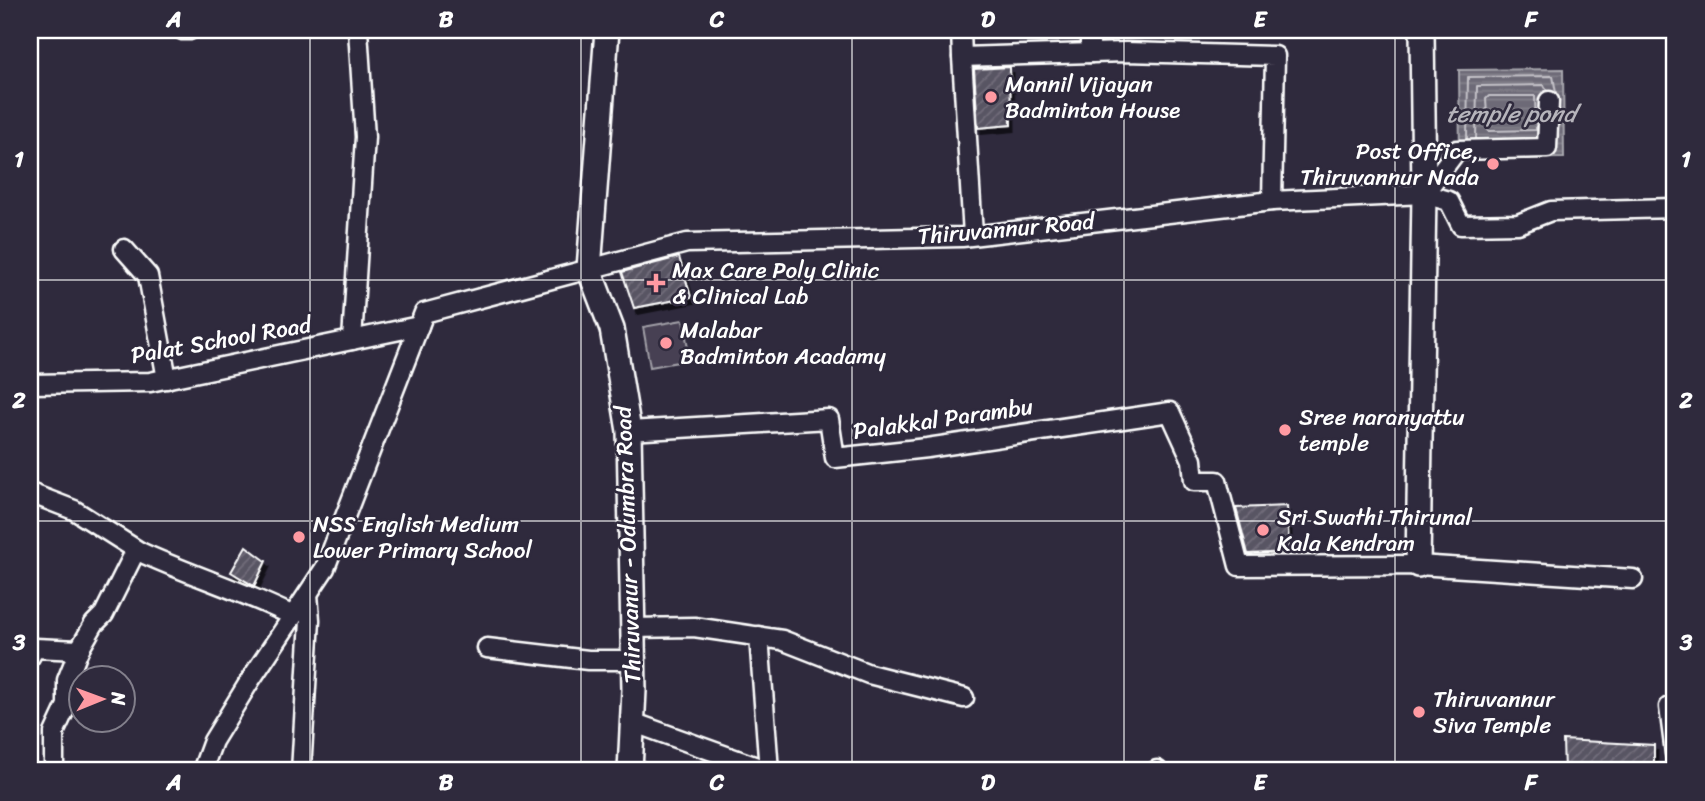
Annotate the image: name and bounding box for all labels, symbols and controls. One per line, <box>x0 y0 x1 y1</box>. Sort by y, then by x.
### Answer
text: A <box>165 0 182 40</box>
text: B <box>439 0 454 40</box>
text: C <box>709 0 725 40</box>
text: D <box>981 0 996 40</box>
text: E <box>1254 0 1269 40</box>
text: F <box>1524 0 1539 40</box>
place label: Mannil Vijayan Badminton House <box>1005 64 1180 131</box>
marker: Mannil Vijayan Badminton House <box>983 89 999 105</box>
water label: temple pond <box>1446 93 1582 135</box>
place label: Post Office, Thiruvannur Nada <box>1300 131 1479 198</box>
text: 1 <box>14 139 24 180</box>
text: 1 <box>1681 139 1691 180</box>
marker: Post Office, Thiruvannur Nada <box>1485 156 1501 172</box>
street label: Thiruvannur Road <box>916 201 1098 257</box>
place label: Max Care Poly Clinic & Clinical Lab <box>672 250 880 317</box>
marker: Max Care Poly Clinic & Clinical Lab <box>646 273 666 293</box>
street label: Palat School Road <box>128 304 316 376</box>
place label: Malabar Badminton Acadamy <box>680 310 886 377</box>
marker: Malabar Badminton Acadamy <box>658 335 674 351</box>
text: 2 <box>11 380 26 421</box>
text: 2 <box>1678 380 1693 421</box>
street label: Palakkal Parambu <box>850 386 1036 452</box>
place label: Sree naranyattu temple <box>1299 397 1465 464</box>
street label: Thiruvanur - Odumbra Road <box>603 404 653 684</box>
marker: Sree naranyattu temple <box>1277 422 1293 438</box>
place label: Sri Swathi Thirunal Kala Kendram <box>1277 497 1473 564</box>
place label: NSS English Medium Lower Primary School <box>313 504 532 571</box>
marker: Sri Swathi Thirunal Kala Kendram <box>1255 522 1271 538</box>
marker: NSS English Medium Lower Primary School <box>291 529 307 545</box>
text: 3 <box>12 622 26 663</box>
text: 3 <box>1679 622 1693 663</box>
north arrow <box>66 664 136 734</box>
place label: Thiruvannur Siva Temple <box>1433 679 1556 746</box>
text: N <box>102 691 135 706</box>
marker: Thiruvannur Siva Temple <box>1411 704 1427 720</box>
text: A <box>165 762 182 801</box>
text: B <box>439 762 454 801</box>
text: C <box>709 762 725 801</box>
text: D <box>981 762 996 801</box>
text: E <box>1254 762 1269 801</box>
text: F <box>1524 762 1539 801</box>

